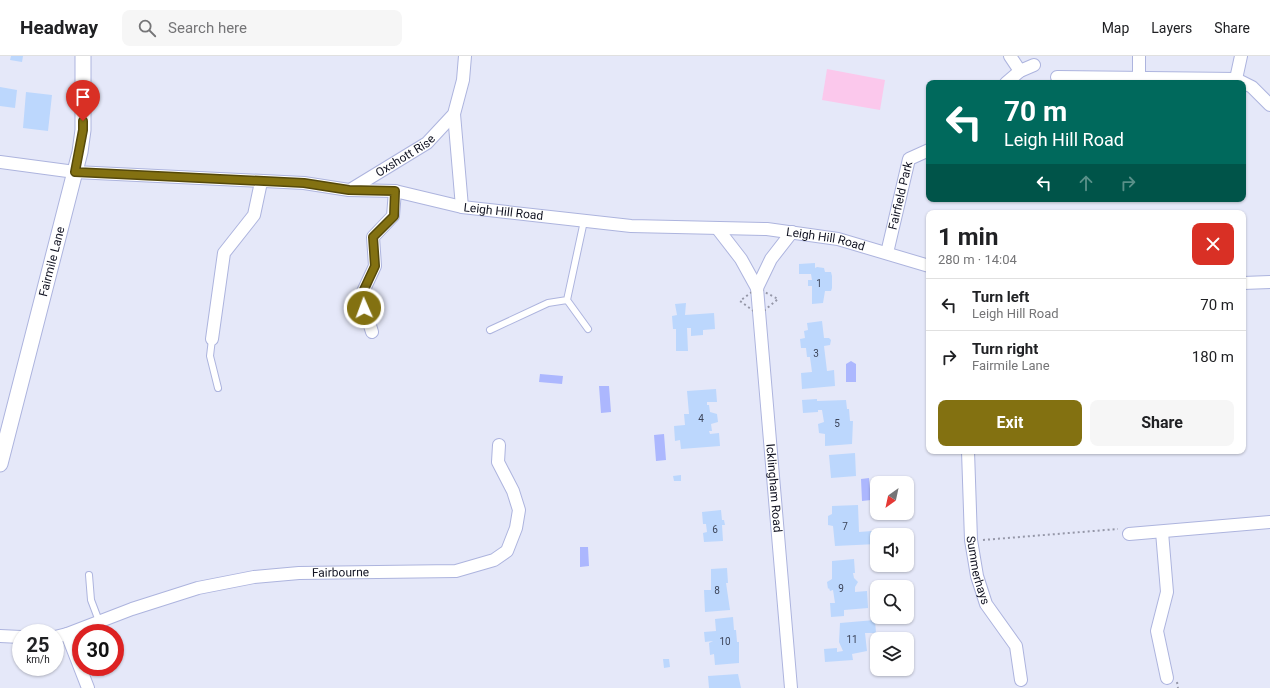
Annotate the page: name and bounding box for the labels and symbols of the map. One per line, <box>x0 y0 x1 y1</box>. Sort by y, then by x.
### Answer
pin <box>66 80 100 121</box>
street label: Oxshott Rise <box>373 132 438 180</box>
street label: Fairfield Park <box>886 159 915 231</box>
street label: Leigh Hill Road <box>463 200 544 223</box>
street label: Fairmile Lane <box>36 225 68 298</box>
street label: Leigh Hill Road <box>785 225 867 254</box>
house number: 1 <box>816 278 822 289</box>
position arrow <box>343 287 385 329</box>
house number: 3 <box>813 348 819 359</box>
house number: 4 <box>698 413 704 424</box>
house number: 5 <box>834 418 840 429</box>
street label: Icklingham Road <box>763 443 785 533</box>
north arrow <box>870 476 914 520</box>
house number: 7 <box>842 521 848 532</box>
house number: 6 <box>712 524 718 535</box>
street label: Summerhays <box>964 536 993 606</box>
street label: Fairbourne <box>312 565 369 580</box>
house number: 9 <box>838 583 844 594</box>
house number: 8 <box>714 585 720 596</box>
speed limit sign: 30 <box>72 624 124 676</box>
house number: 11 <box>846 634 858 645</box>
house number: 10 <box>719 636 731 647</box>

